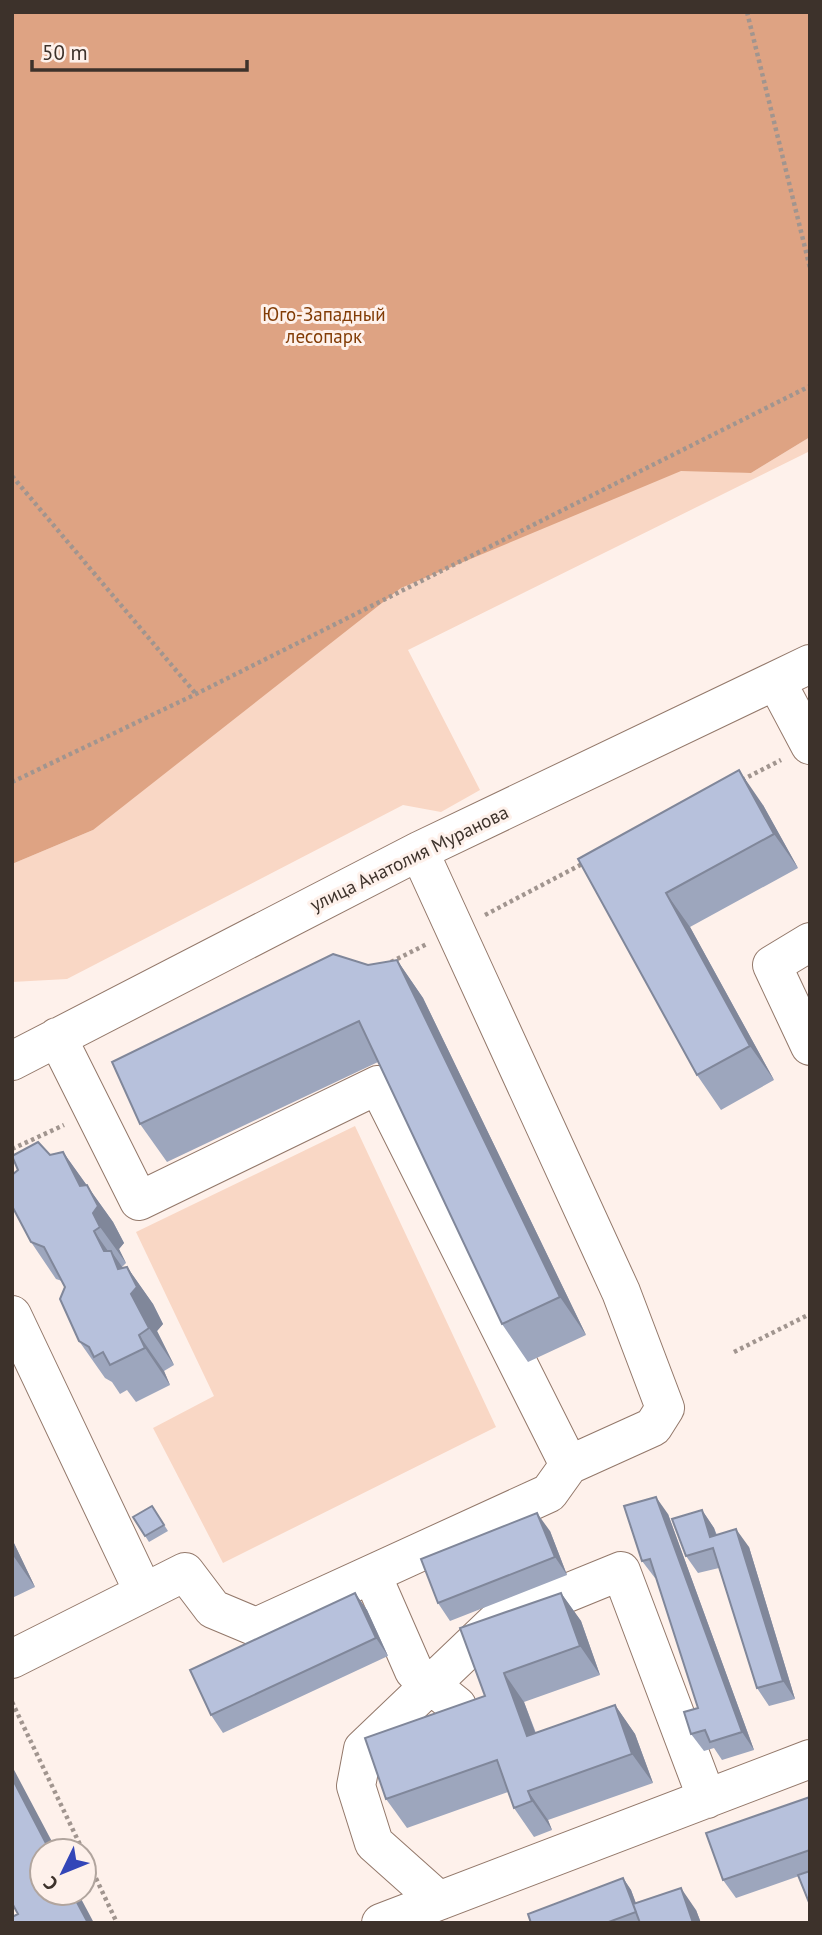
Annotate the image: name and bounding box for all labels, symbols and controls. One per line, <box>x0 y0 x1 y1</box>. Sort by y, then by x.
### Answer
scale bar <box>32 28 247 72</box>
text: 50 m <box>42 39 88 66</box>
park label: Юго-Западный лесопарк <box>262 302 386 348</box>
street label: улица Анатолия Муранова <box>306 799 512 917</box>
north arrow <box>28 1837 98 1907</box>
text: С <box>38 1871 63 1896</box>

